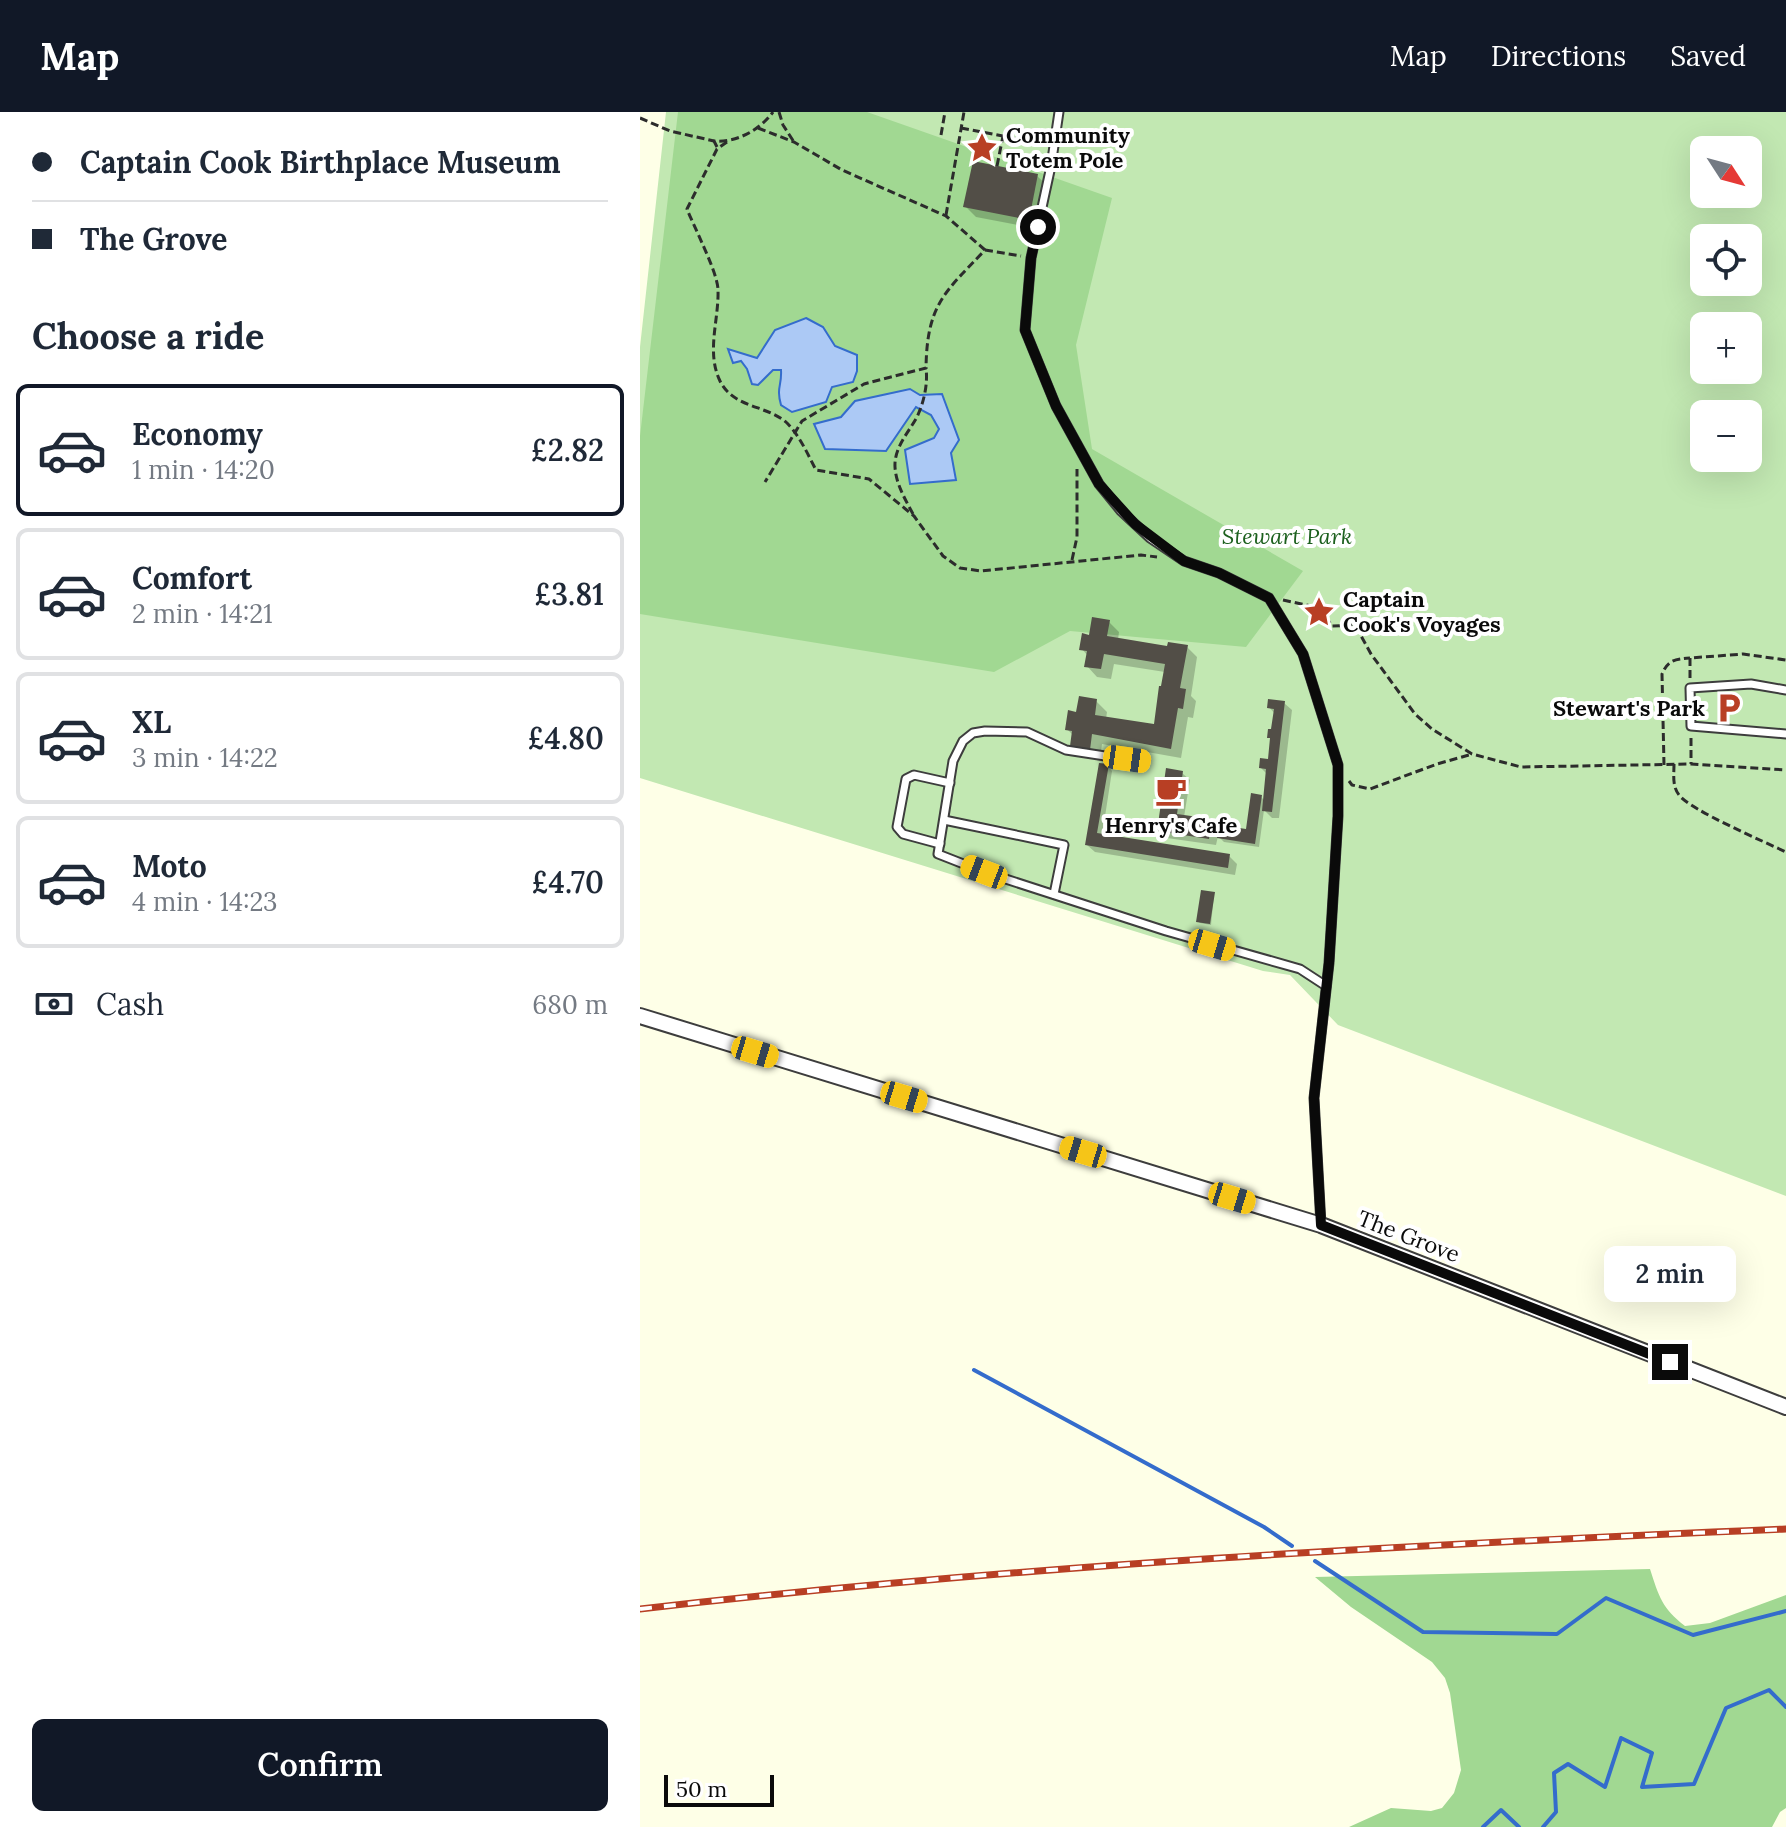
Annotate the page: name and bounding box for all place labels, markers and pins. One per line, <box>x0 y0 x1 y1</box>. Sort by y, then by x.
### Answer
place label: Community Totem Pole <box>1006 121 1131 174</box>
place icon: Community Totem Pole <box>965 131 999 165</box>
place label: Captain Cook's Voyages <box>1343 585 1501 638</box>
place icon: Captain Cook's Voyages <box>1302 595 1336 629</box>
parking icon: Stewart's Park <box>1712 691 1746 725</box>
place label: Stewart's Park <box>1553 694 1705 722</box>
cafe icon: Henry's Cafe <box>1154 774 1188 808</box>
place label: Henry's Cafe <box>1105 811 1238 839</box>

